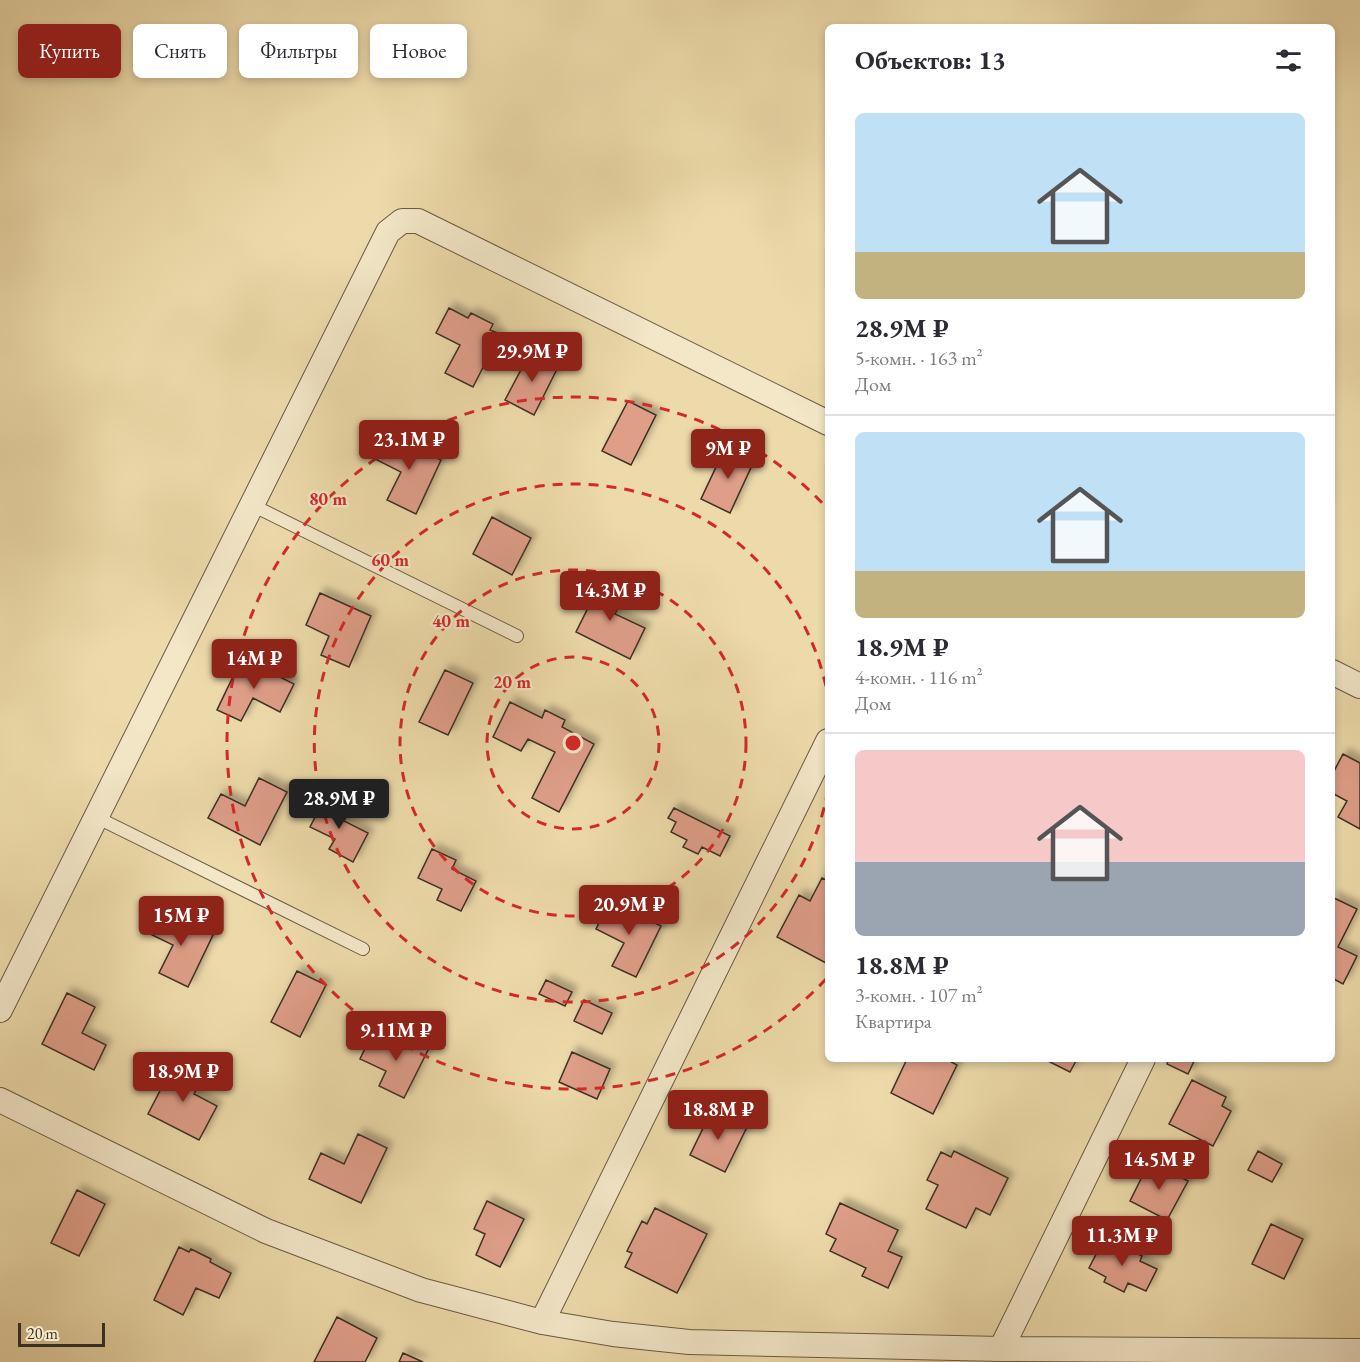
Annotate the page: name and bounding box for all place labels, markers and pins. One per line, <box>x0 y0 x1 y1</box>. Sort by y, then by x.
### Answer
pin: 29.9M ₽ <box>477 332 587 383</box>
pin: 23.1M ₽ <box>354 420 464 471</box>
pin: 9M ₽ <box>692 429 764 480</box>
pin: 14.3M ₽ <box>555 571 665 622</box>
pin: 14M ₽ <box>212 639 296 690</box>
centre of rings <box>563 733 583 753</box>
pin: 28.9M ₽ <box>284 779 394 830</box>
pin: 20.9M ₽ <box>574 885 684 936</box>
pin: 15M ₽ <box>139 896 223 947</box>
pin: 9.11M ₽ <box>341 1011 451 1062</box>
pin: 18.9M ₽ <box>128 1052 238 1103</box>
pin: 18.8M ₽ <box>663 1090 773 1141</box>
pin: 14.5M ₽ <box>1104 1140 1214 1191</box>
pin: 11.3M ₽ <box>1067 1216 1177 1267</box>

